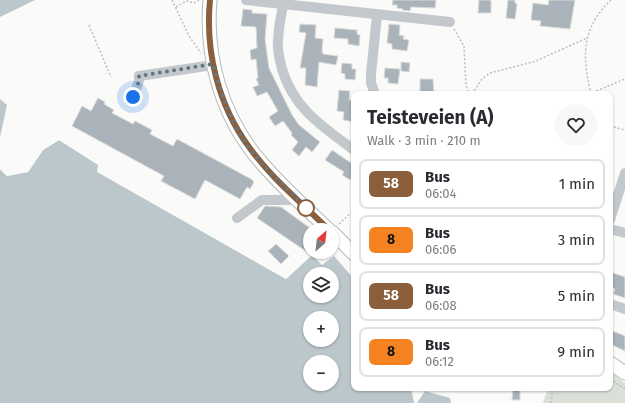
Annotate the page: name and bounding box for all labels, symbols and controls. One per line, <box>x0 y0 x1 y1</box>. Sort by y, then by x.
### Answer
your location <box>123 87 143 107</box>
button: heart <box>555 104 597 146</box>
text: Teisteveien (A) <box>367 106 494 129</box>
text: Walk · 3 min · 210 m <box>367 133 481 148</box>
text: Bus <box>425 168 450 186</box>
text: 58 <box>383 175 399 192</box>
text: 1 min <box>559 175 595 193</box>
text: 06:04 <box>425 186 456 201</box>
unlabelled marker <box>297 199 315 217</box>
north arrow <box>303 223 339 259</box>
map controls <box>303 223 339 391</box>
text: Bus <box>425 224 450 242</box>
text: 8 <box>387 231 395 248</box>
text: 3 min <box>558 231 595 249</box>
text: 06:06 <box>425 242 457 257</box>
button: layers <box>303 267 339 303</box>
text: Bus <box>425 280 450 298</box>
text: 58 <box>383 287 399 304</box>
text: 5 min <box>558 287 595 305</box>
text: 06:08 <box>425 298 457 313</box>
button: + <box>303 311 339 347</box>
text: Bus <box>425 336 450 354</box>
text: 8 <box>387 343 395 360</box>
text: 9 min <box>557 343 595 361</box>
text: 06:12 <box>425 354 454 369</box>
button: − <box>303 355 339 391</box>

